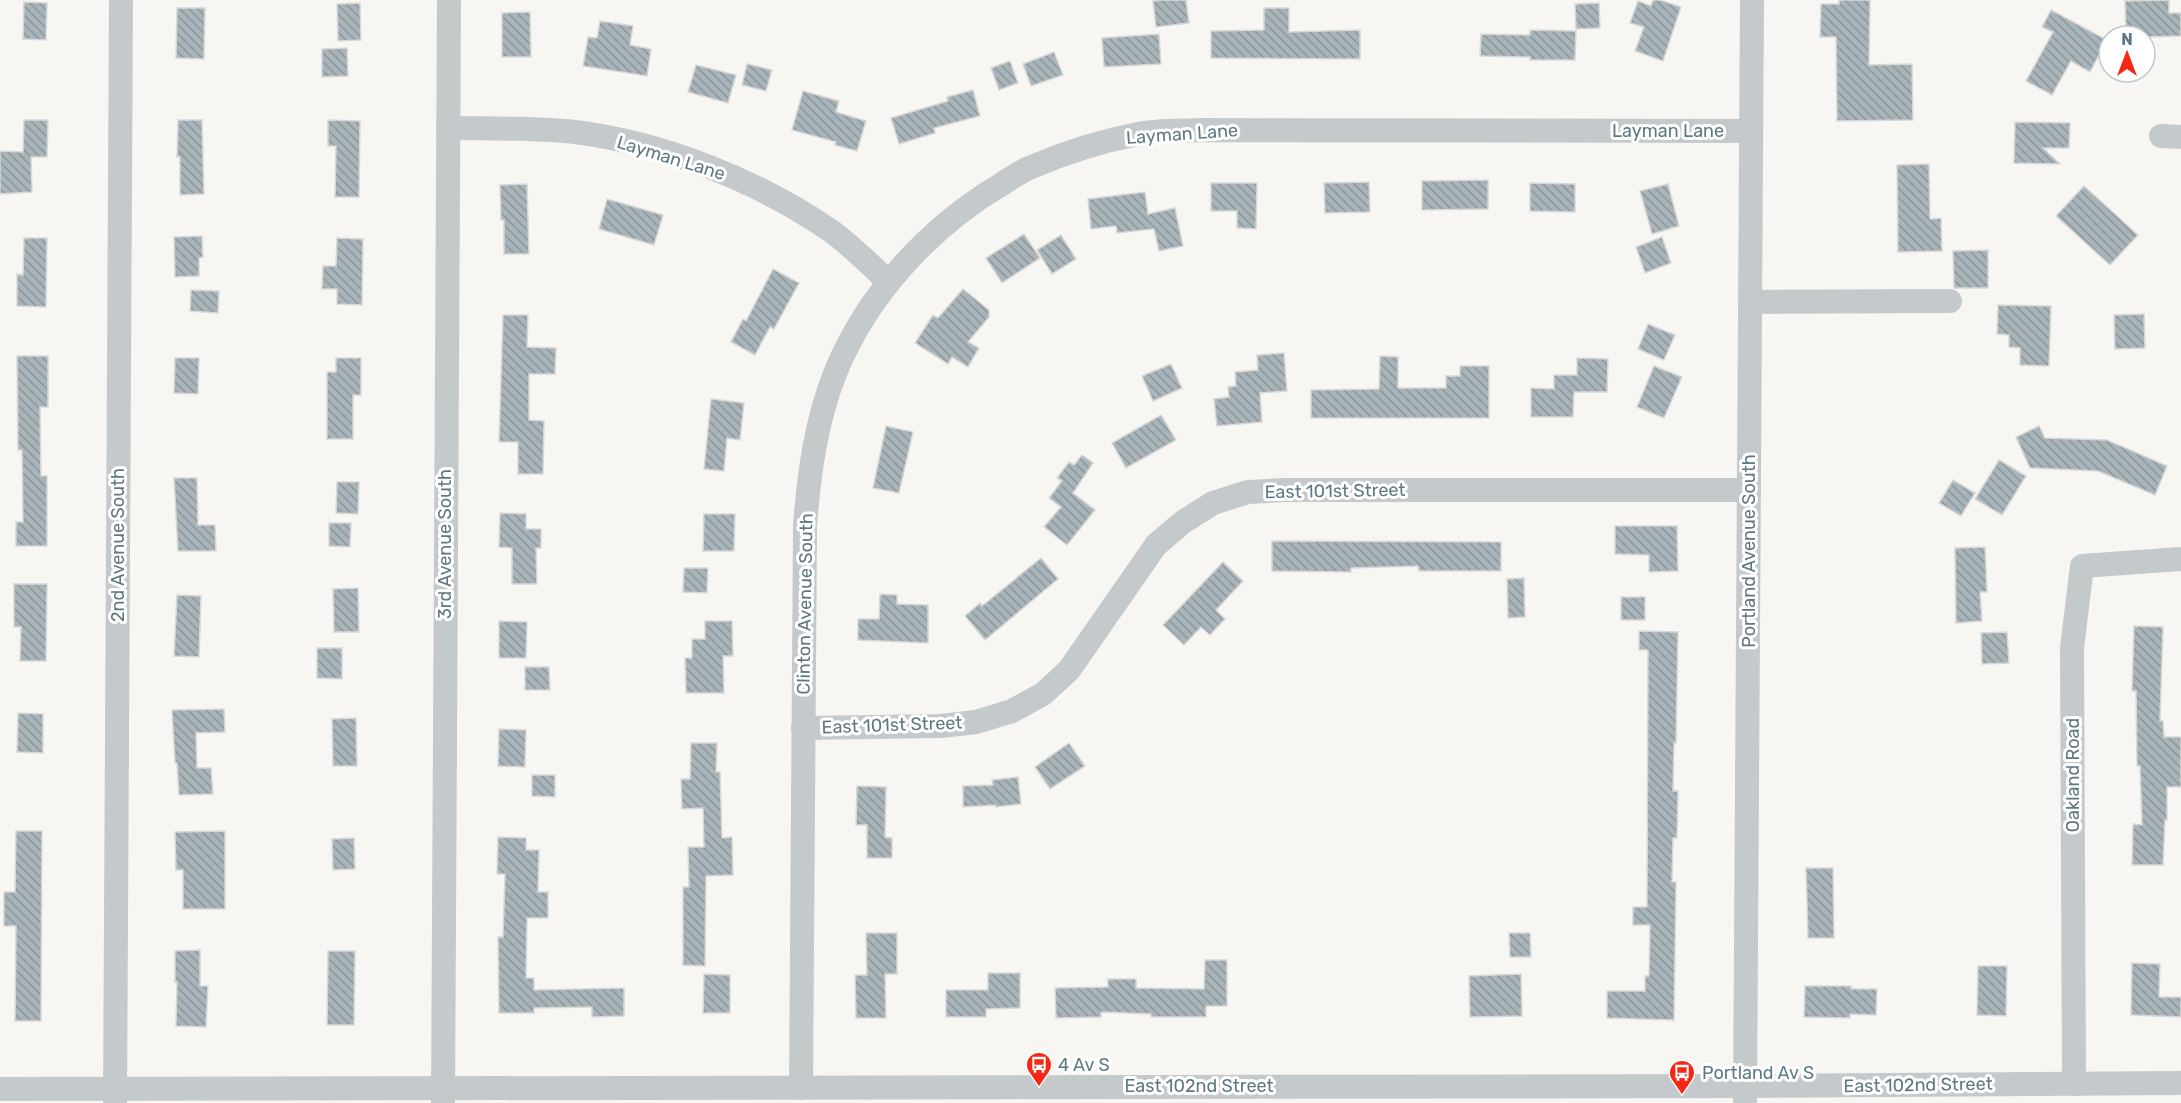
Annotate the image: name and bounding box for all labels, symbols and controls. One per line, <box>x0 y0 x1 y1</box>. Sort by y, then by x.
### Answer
north arrow <box>2097 24 2157 84</box>
text: N <box>2121 30 2133 49</box>
street label: Layman Lane <box>1125 119 1239 149</box>
street label: Layman Lane <box>1612 120 1724 142</box>
street label: Layman Lane <box>614 131 728 185</box>
street label: Portland Avenue South <box>1738 454 1760 648</box>
street label: 2nd Avenue South <box>107 468 129 622</box>
street label: 3rd Avenue South <box>434 469 456 619</box>
street label: East 101st Street <box>1264 479 1406 503</box>
street label: Clinton Avenue South <box>792 513 818 695</box>
street label: East 101st Street <box>821 712 963 738</box>
street label: Oakland Road <box>2062 718 2084 832</box>
bus stop icon: 4 Av S <box>1024 1050 1054 1088</box>
place label: 4 Av S <box>1058 1054 1110 1076</box>
bus stop icon: Portland Av S <box>1667 1058 1697 1096</box>
place label: Portland Av S <box>1702 1062 1814 1084</box>
street label: East 102nd Street <box>1843 1073 1993 1097</box>
street label: East 102nd Street <box>1124 1075 1274 1097</box>

